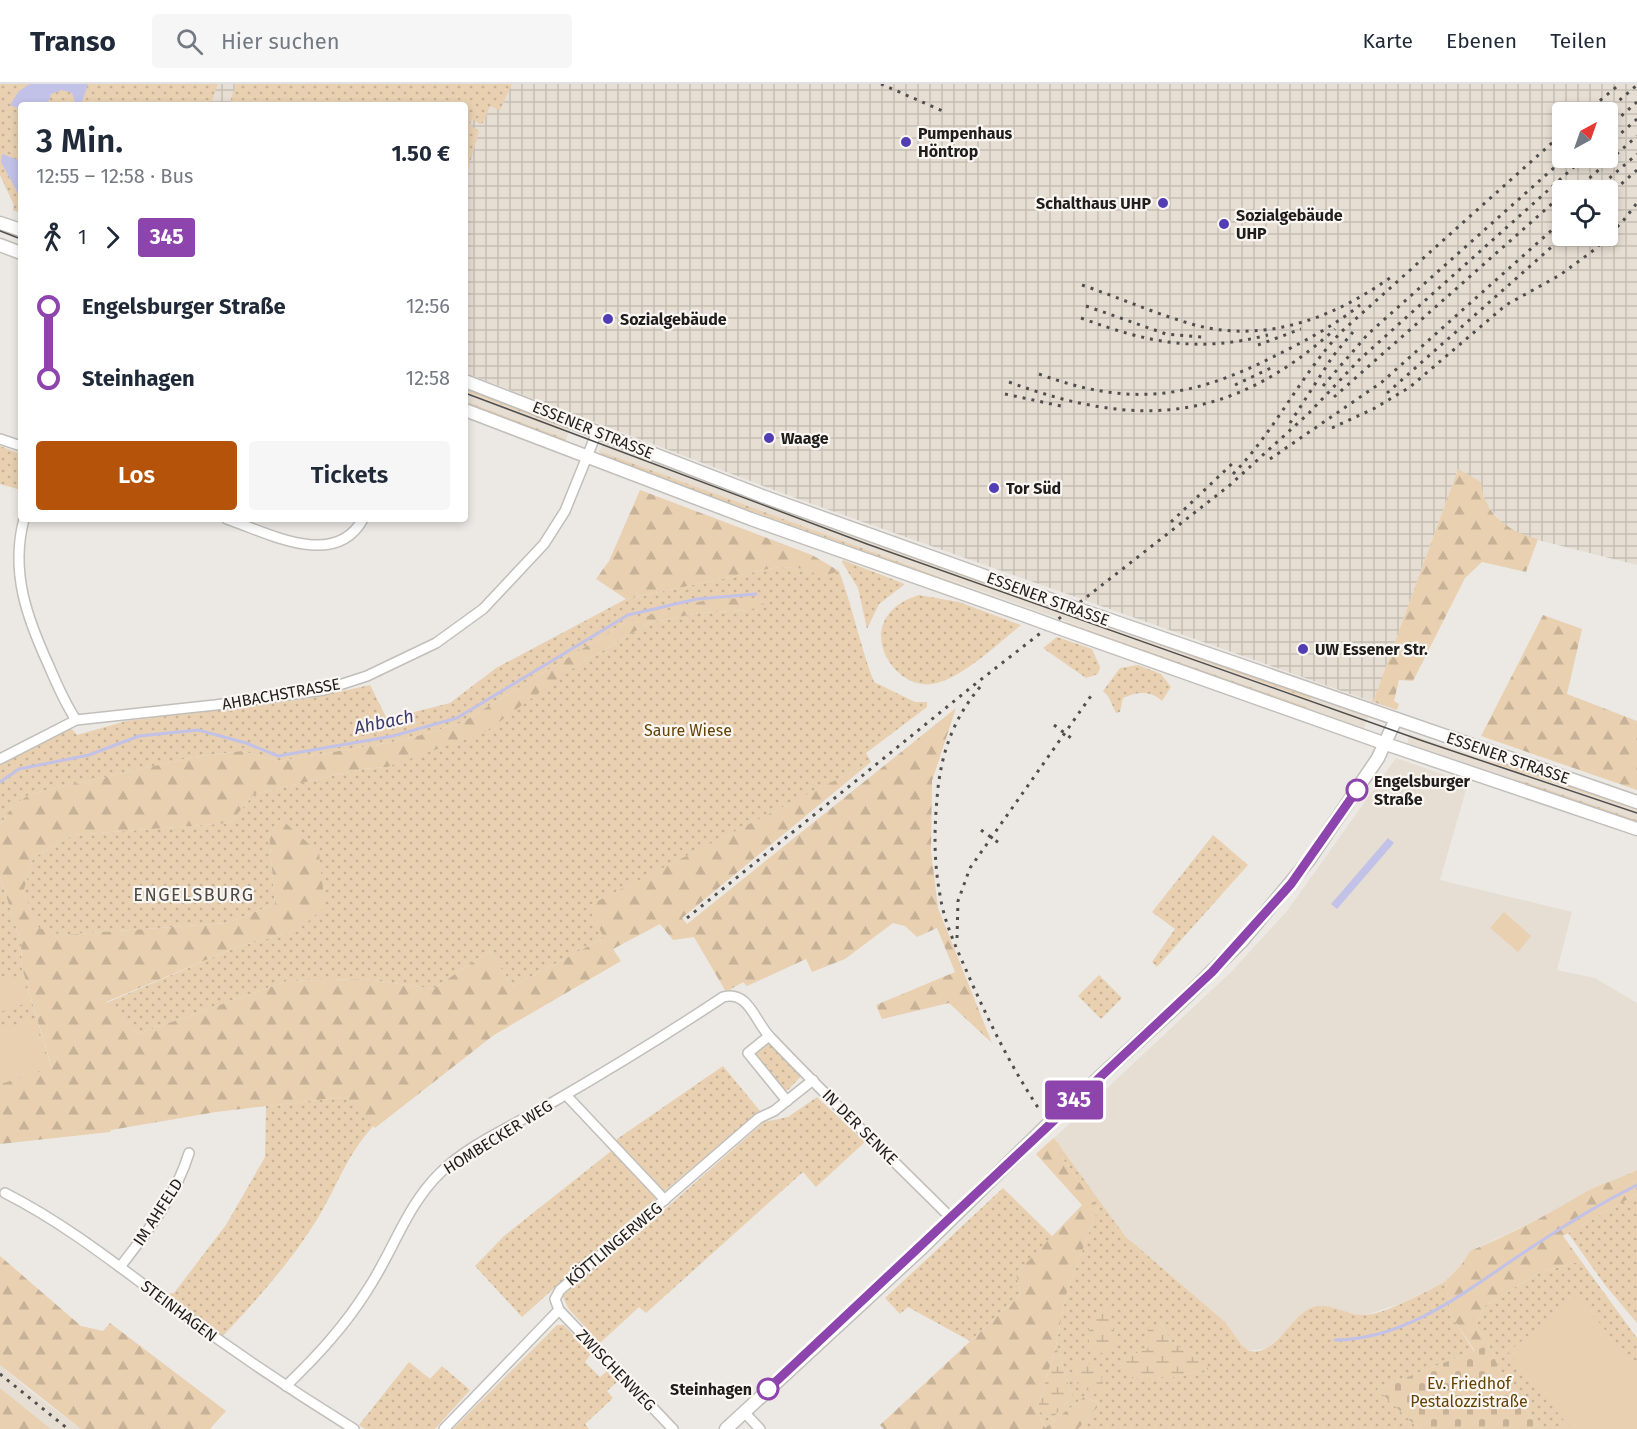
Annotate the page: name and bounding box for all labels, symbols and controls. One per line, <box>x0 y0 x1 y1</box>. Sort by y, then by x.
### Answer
search box <box>152 14 572 68</box>
text: Transo <box>30 25 116 58</box>
icon: search <box>173 25 206 58</box>
text: Hier suchen <box>221 28 340 55</box>
text: Karte <box>1362 28 1413 54</box>
text: Ebenen <box>1446 28 1517 54</box>
text: Teilen <box>1550 28 1607 54</box>
north arrow <box>1552 102 1618 168</box>
map controls <box>1552 102 1618 246</box>
text: 3 Min. <box>36 121 123 161</box>
place label: Pumpenhaus Höntrop <box>918 124 1013 161</box>
marker: Pumpenhaus Höntrop <box>899 135 913 149</box>
text: 1.50 € <box>391 140 450 167</box>
text: 12:55 – 12:58 · Bus <box>36 164 193 188</box>
button: locate <box>1552 180 1618 246</box>
place label: Schalthaus UHP <box>1036 194 1151 213</box>
marker: Schalthaus UHP <box>1156 196 1170 210</box>
place label: Sozialgebäude UHP <box>1236 206 1343 243</box>
marker: Sozialgebäude UHP <box>1217 217 1231 231</box>
icon: walk <box>36 221 69 254</box>
icon: forward <box>96 221 129 254</box>
text: 345 <box>150 224 183 250</box>
text: 1 <box>78 225 87 249</box>
text: Engelsburger Straße <box>82 293 286 320</box>
text: 12:56 <box>406 294 450 318</box>
place label: Sozialgebäude <box>620 310 727 329</box>
marker: Sozialgebäude <box>601 312 615 326</box>
text: Steinhagen <box>82 365 195 392</box>
text: 12:58 <box>406 366 450 390</box>
street label: ESSENER STRASSE <box>530 397 656 463</box>
place label: Waage <box>781 429 829 448</box>
marker: Waage <box>762 431 776 445</box>
button: Los <box>36 441 237 510</box>
button: Tickets <box>249 441 450 510</box>
place label: Tor Süd <box>1006 479 1061 498</box>
marker: Tor Süd <box>987 481 1001 495</box>
street label: ESSENER STRASSE <box>984 568 1112 630</box>
place label: UW Essener Str. <box>1315 640 1428 659</box>
marker: UW Essener Str. <box>1296 642 1310 656</box>
street label: AHBACHSTRASSE <box>220 674 342 714</box>
water label: Ahbach <box>351 705 416 739</box>
park label: Saure Wiese <box>644 721 732 740</box>
street label: ESSENER STRASSE <box>1444 728 1572 788</box>
place label: Engelsburger Straße <box>1374 772 1470 809</box>
marker: Engelsburger Straße <box>1346 779 1368 801</box>
district label: ENGELSBURG <box>133 884 255 906</box>
line badge: 345 <box>1040 1080 1108 1120</box>
street label: IN DER SENKE <box>818 1085 902 1169</box>
text: 345 <box>1057 1087 1091 1113</box>
street label: HOMBECKER WEG <box>440 1096 556 1178</box>
street label: IM AHFELD <box>129 1175 187 1249</box>
street label: KÖTTLINGERWEG <box>562 1198 666 1290</box>
street label: STEINHAGEN <box>137 1276 221 1346</box>
street label: ZWISCHENWEG <box>572 1325 660 1415</box>
park label: Ev. Friedhof Pestalozzistraße <box>1410 1374 1528 1411</box>
marker: Steinhagen <box>757 1378 779 1400</box>
place label: Steinhagen <box>670 1380 752 1399</box>

